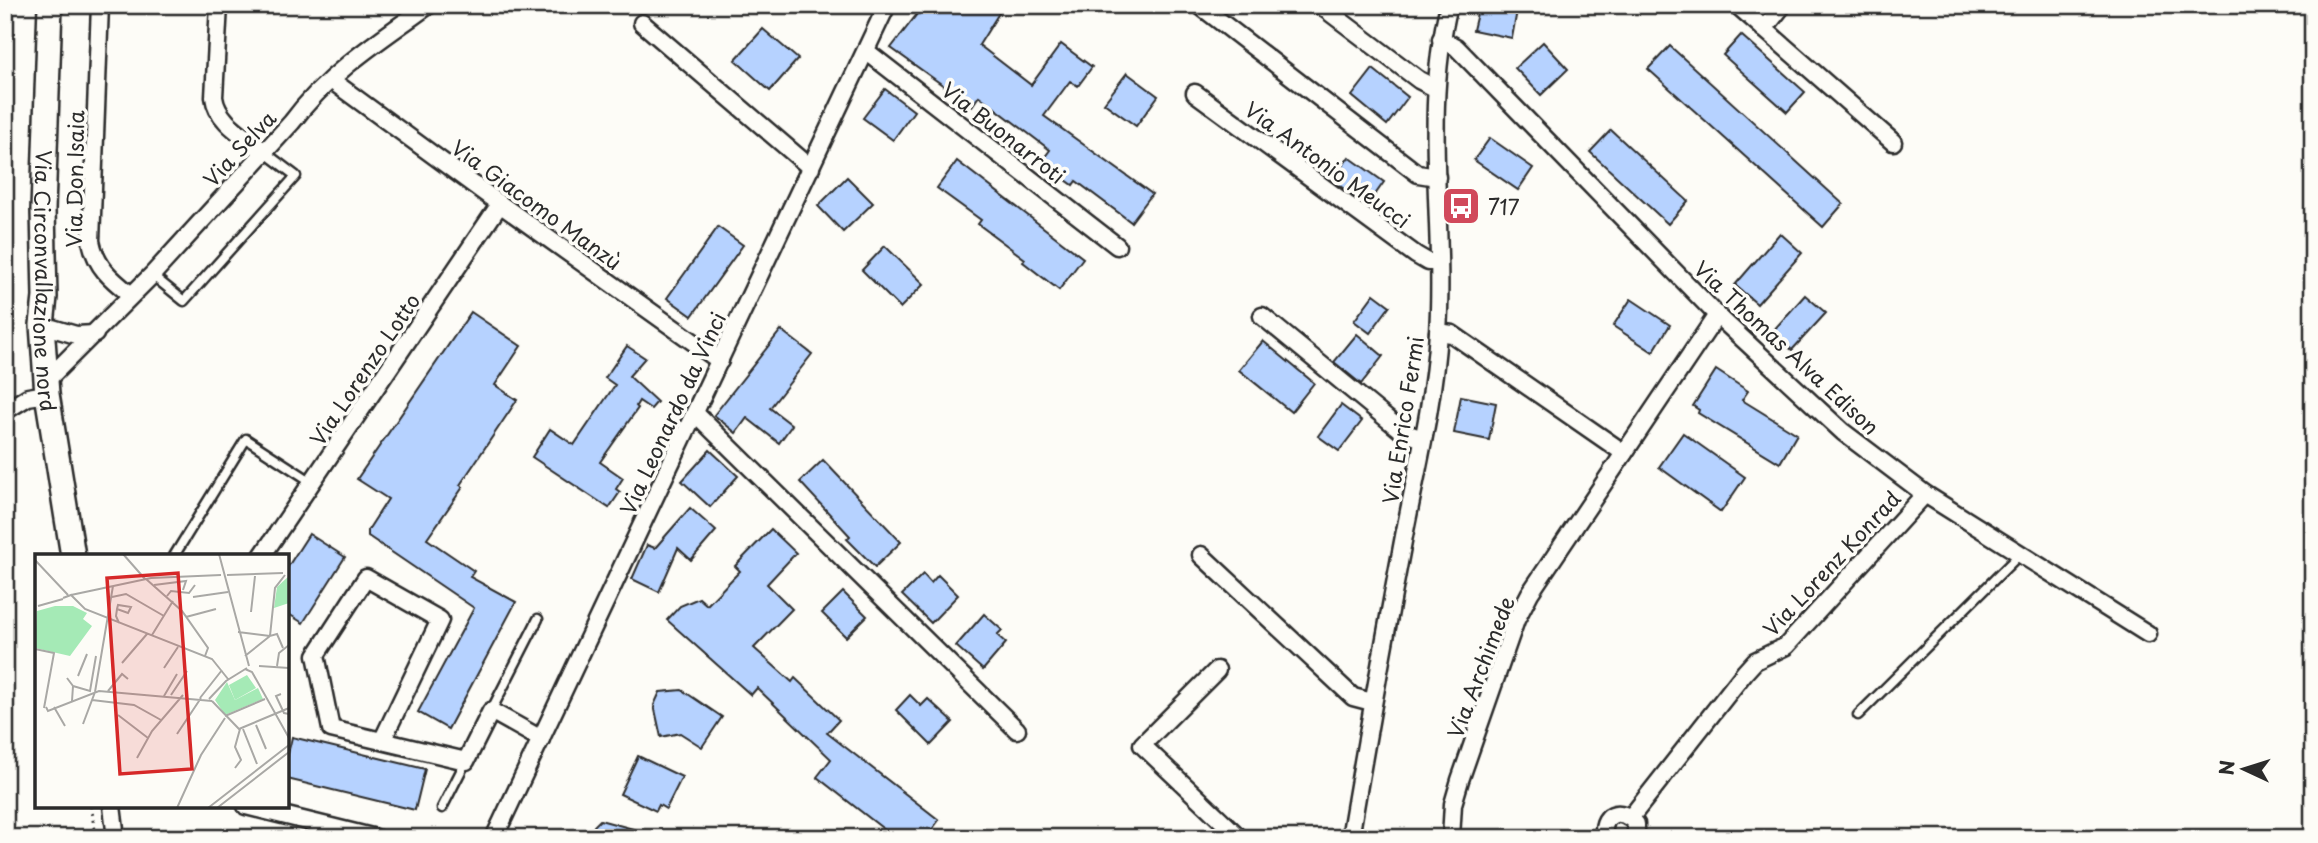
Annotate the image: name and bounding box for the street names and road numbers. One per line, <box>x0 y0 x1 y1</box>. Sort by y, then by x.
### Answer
street label: Via Buonarroti <box>935 73 1073 191</box>
street label: Via Antonio Meucci <box>1238 93 1418 235</box>
street label: Via Selva <box>195 102 284 194</box>
street label: Via Don Isaia <box>57 109 91 248</box>
street label: Via Giacomo Manzù <box>445 131 629 277</box>
street label: Via Circonvallazione nord <box>26 150 66 414</box>
street label: Via Thomas Alva Edison <box>1687 252 1887 442</box>
street label: Via Lorenzo Lotto <box>301 286 427 452</box>
street label: Via Leonardo da Vinci <box>611 306 733 520</box>
street label: Via Enrico Fermi <box>1373 334 1431 506</box>
street label: Via Lorenz Konrad <box>1755 483 1907 643</box>
street label: Via Archimede <box>1438 591 1522 743</box>

